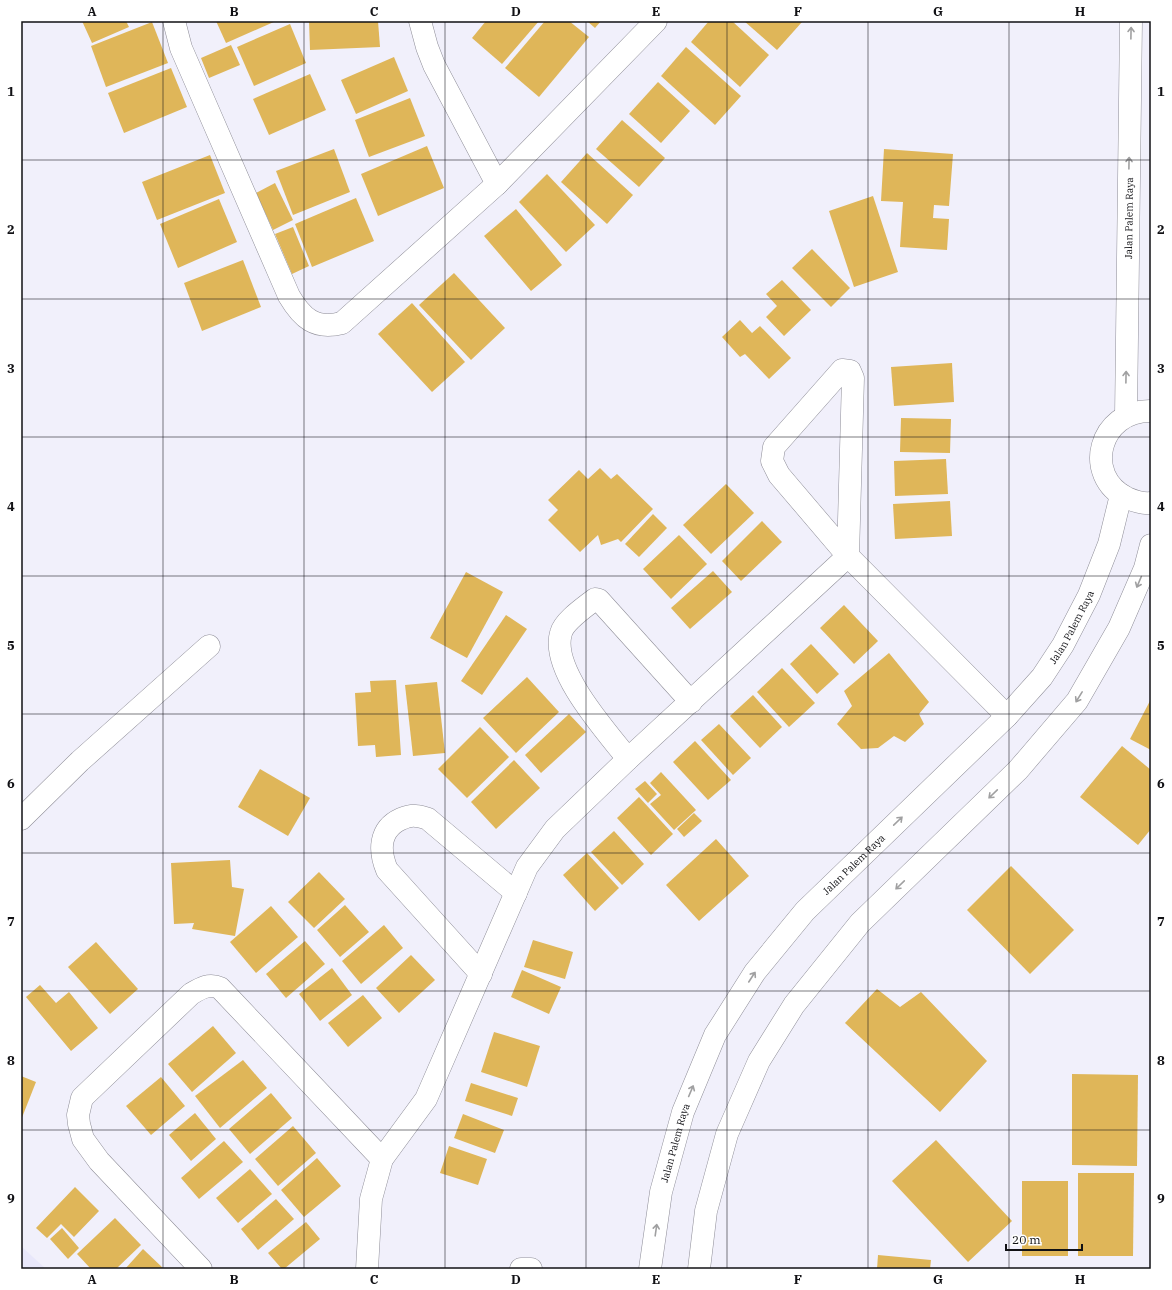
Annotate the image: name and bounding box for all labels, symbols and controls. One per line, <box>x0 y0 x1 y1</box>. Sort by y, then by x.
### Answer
text: A <box>87 3 97 20</box>
text: B <box>229 3 239 20</box>
text: C <box>370 3 379 20</box>
text: D <box>511 3 521 20</box>
text: E <box>652 3 660 20</box>
text: F <box>794 3 802 20</box>
text: G <box>933 3 943 20</box>
text: H <box>1075 3 1086 20</box>
one-way arrow <box>1127 27 1135 40</box>
text: 1 <box>7 83 15 100</box>
text: 1 <box>1157 83 1165 100</box>
one-way arrow <box>1125 157 1133 170</box>
street label: Jalan Palem Raya <box>1121 177 1136 259</box>
text: 2 <box>7 221 15 238</box>
text: 2 <box>1157 221 1165 238</box>
text: 3 <box>7 360 15 377</box>
text: 3 <box>1157 360 1165 377</box>
one-way arrow <box>1122 371 1130 384</box>
text: 4 <box>7 498 15 515</box>
text: 4 <box>1157 498 1165 515</box>
one-way arrow <box>1135 576 1142 588</box>
street label: Jalan Palem Raya <box>1046 588 1097 666</box>
text: 5 <box>7 637 15 654</box>
text: 5 <box>1157 637 1165 654</box>
one-way arrow <box>1074 691 1082 703</box>
text: 6 <box>7 775 15 792</box>
text: 6 <box>1157 775 1165 792</box>
one-way arrow <box>988 790 998 799</box>
one-way arrow <box>893 816 903 826</box>
street label: Jalan Palem Raya <box>820 831 888 897</box>
one-way arrow <box>895 880 905 890</box>
text: 7 <box>7 913 15 930</box>
text: 7 <box>1157 913 1165 930</box>
one-way arrow <box>748 972 756 983</box>
text: 8 <box>7 1052 15 1069</box>
text: 8 <box>1157 1052 1165 1069</box>
one-way arrow <box>688 1086 696 1098</box>
street label: Jalan Palem Raya <box>657 1101 693 1184</box>
text: 9 <box>7 1190 15 1207</box>
text: 9 <box>1157 1190 1165 1207</box>
one-way arrow <box>652 1224 660 1237</box>
scale bar <box>1006 1226 1082 1252</box>
text: 20 m <box>1012 1232 1041 1247</box>
text: A <box>87 1271 97 1288</box>
text: B <box>229 1271 239 1288</box>
text: C <box>370 1271 379 1288</box>
text: D <box>511 1271 521 1288</box>
text: E <box>652 1271 660 1288</box>
text: F <box>794 1271 802 1288</box>
text: G <box>933 1271 943 1288</box>
text: H <box>1075 1271 1086 1288</box>

